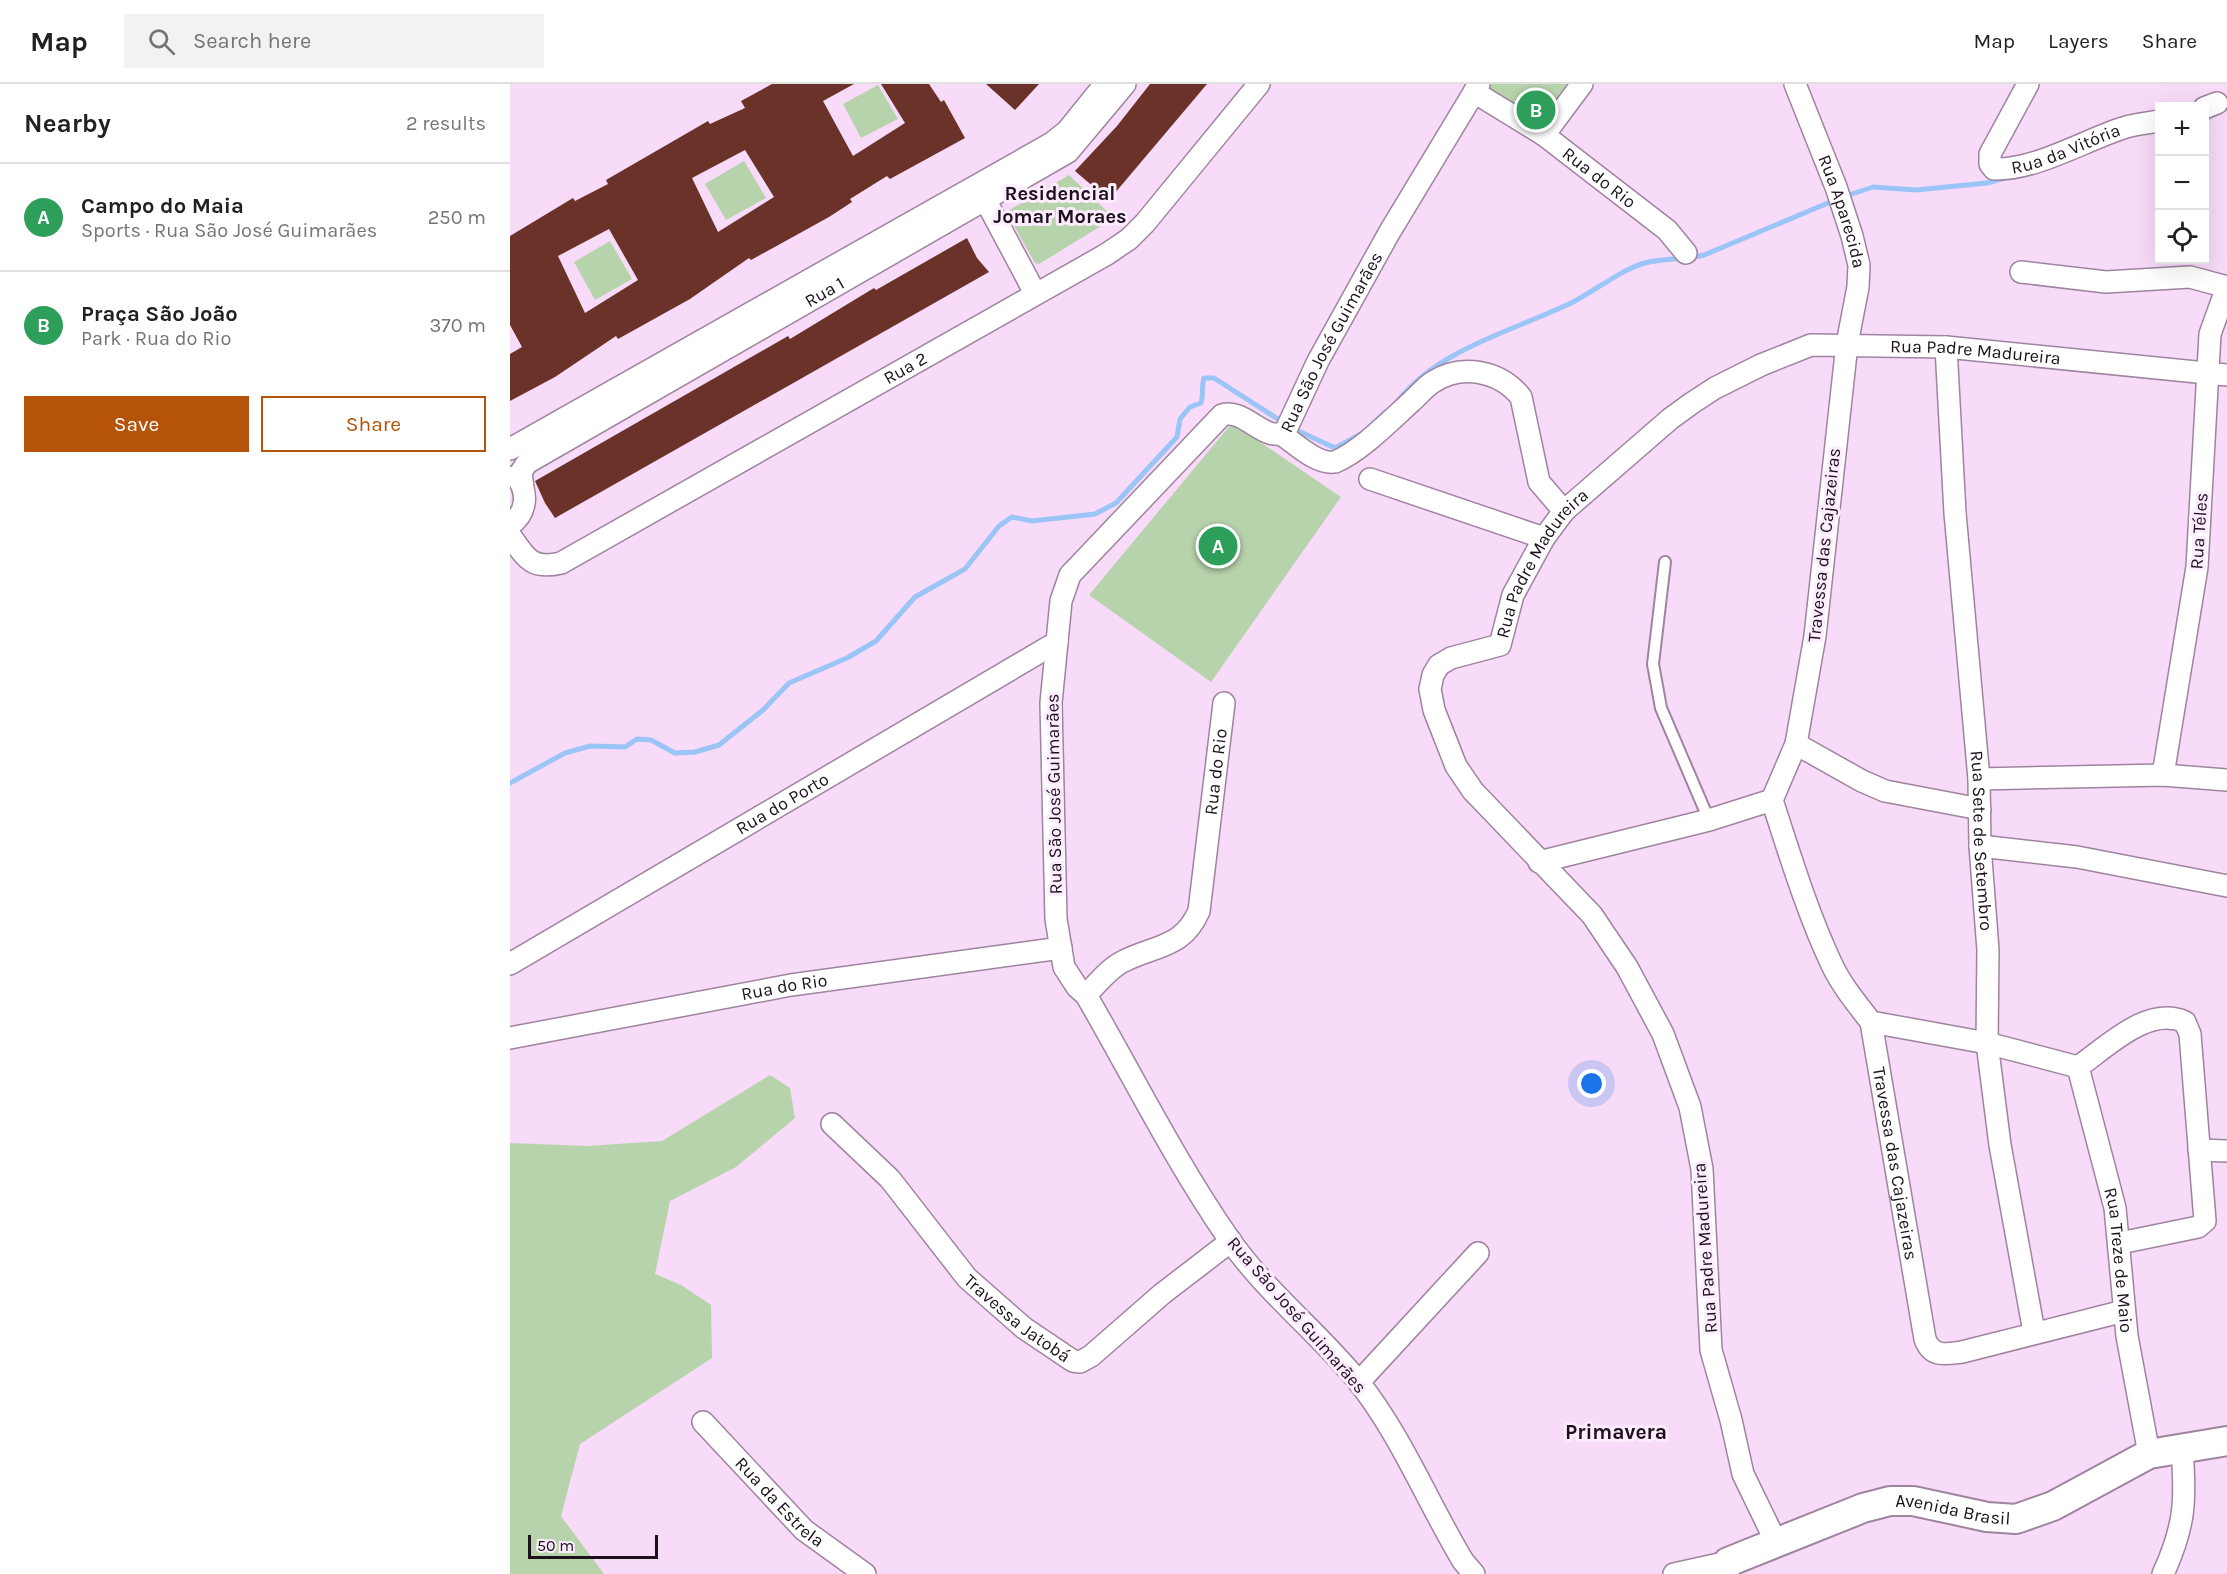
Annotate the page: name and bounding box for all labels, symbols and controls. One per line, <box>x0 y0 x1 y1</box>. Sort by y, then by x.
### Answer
search box <box>124 14 544 68</box>
text: Map <box>30 25 88 58</box>
icon: search <box>145 25 178 58</box>
text: Search here <box>193 28 311 54</box>
text: Map <box>1973 29 2015 53</box>
text: Layers <box>2048 29 2109 53</box>
text: Share <box>2142 29 2197 53</box>
pin: B <box>1516 87 1556 132</box>
map controls <box>2155 102 2209 264</box>
button: + <box>2155 102 2209 156</box>
text: Nearby <box>24 108 111 139</box>
text: 2 results <box>406 112 486 135</box>
street label: Rua da Vitória <box>2009 119 2123 179</box>
street label: Rua do Rio <box>1558 142 1641 213</box>
street label: Rua Aparecida <box>1813 151 1870 270</box>
button: − <box>2155 156 2209 210</box>
district label: Residencial Jomar Moraes <box>993 182 1127 228</box>
text: Campo do Maia <box>81 193 244 219</box>
text: A <box>37 206 50 229</box>
text: 250 m <box>428 206 486 229</box>
button: locate <box>2155 210 2209 264</box>
text: Sports · Rua São José Guimarães <box>81 219 377 242</box>
street label: Rua São José Guimarães <box>1275 248 1387 436</box>
street label: Rua 1 <box>801 272 848 312</box>
text: Praça São João <box>81 301 238 327</box>
text: B <box>37 314 50 337</box>
text: 370 m <box>429 314 486 337</box>
text: Park · Rua do Rio <box>81 327 231 350</box>
street label: Rua Padre Madureira <box>1890 335 2062 369</box>
street label: Rua 2 <box>880 347 931 389</box>
button: Save <box>24 396 249 452</box>
button: Share <box>261 396 486 452</box>
street label: Travessa das Cajazeiras <box>1803 447 1845 643</box>
street label: Rua Padre Madureira <box>1491 484 1593 640</box>
street label: Rua Téles <box>2185 492 2213 570</box>
pin: A <box>1198 524 1238 568</box>
street label: Rua São José Guimarães <box>1041 693 1067 895</box>
street label: Rua do Rio <box>1200 727 1232 816</box>
street label: Rua Sete de Setembro <box>1965 749 1997 932</box>
street label: Rua do Porto <box>732 768 833 840</box>
street label: Rua do Rio <box>739 969 829 1005</box>
street label: Travessa das Cajazeiras <box>1868 1065 1922 1262</box>
your location <box>1577 1069 1606 1098</box>
street label: Rua Padre Madureira <box>1688 1162 1722 1334</box>
street label: Rua Treze de Maio <box>2099 1185 2138 1334</box>
street label: Rua São José Guimarães <box>1223 1232 1371 1398</box>
street label: Travessa Jatobá <box>959 1270 1075 1367</box>
district label: Primavera <box>1565 1420 1667 1444</box>
street label: Rua da Estrela <box>730 1452 828 1552</box>
street label: Avenida Brasil <box>1895 1490 2011 1530</box>
scale bar <box>528 1532 658 1560</box>
text: 50 m <box>537 1536 574 1555</box>

